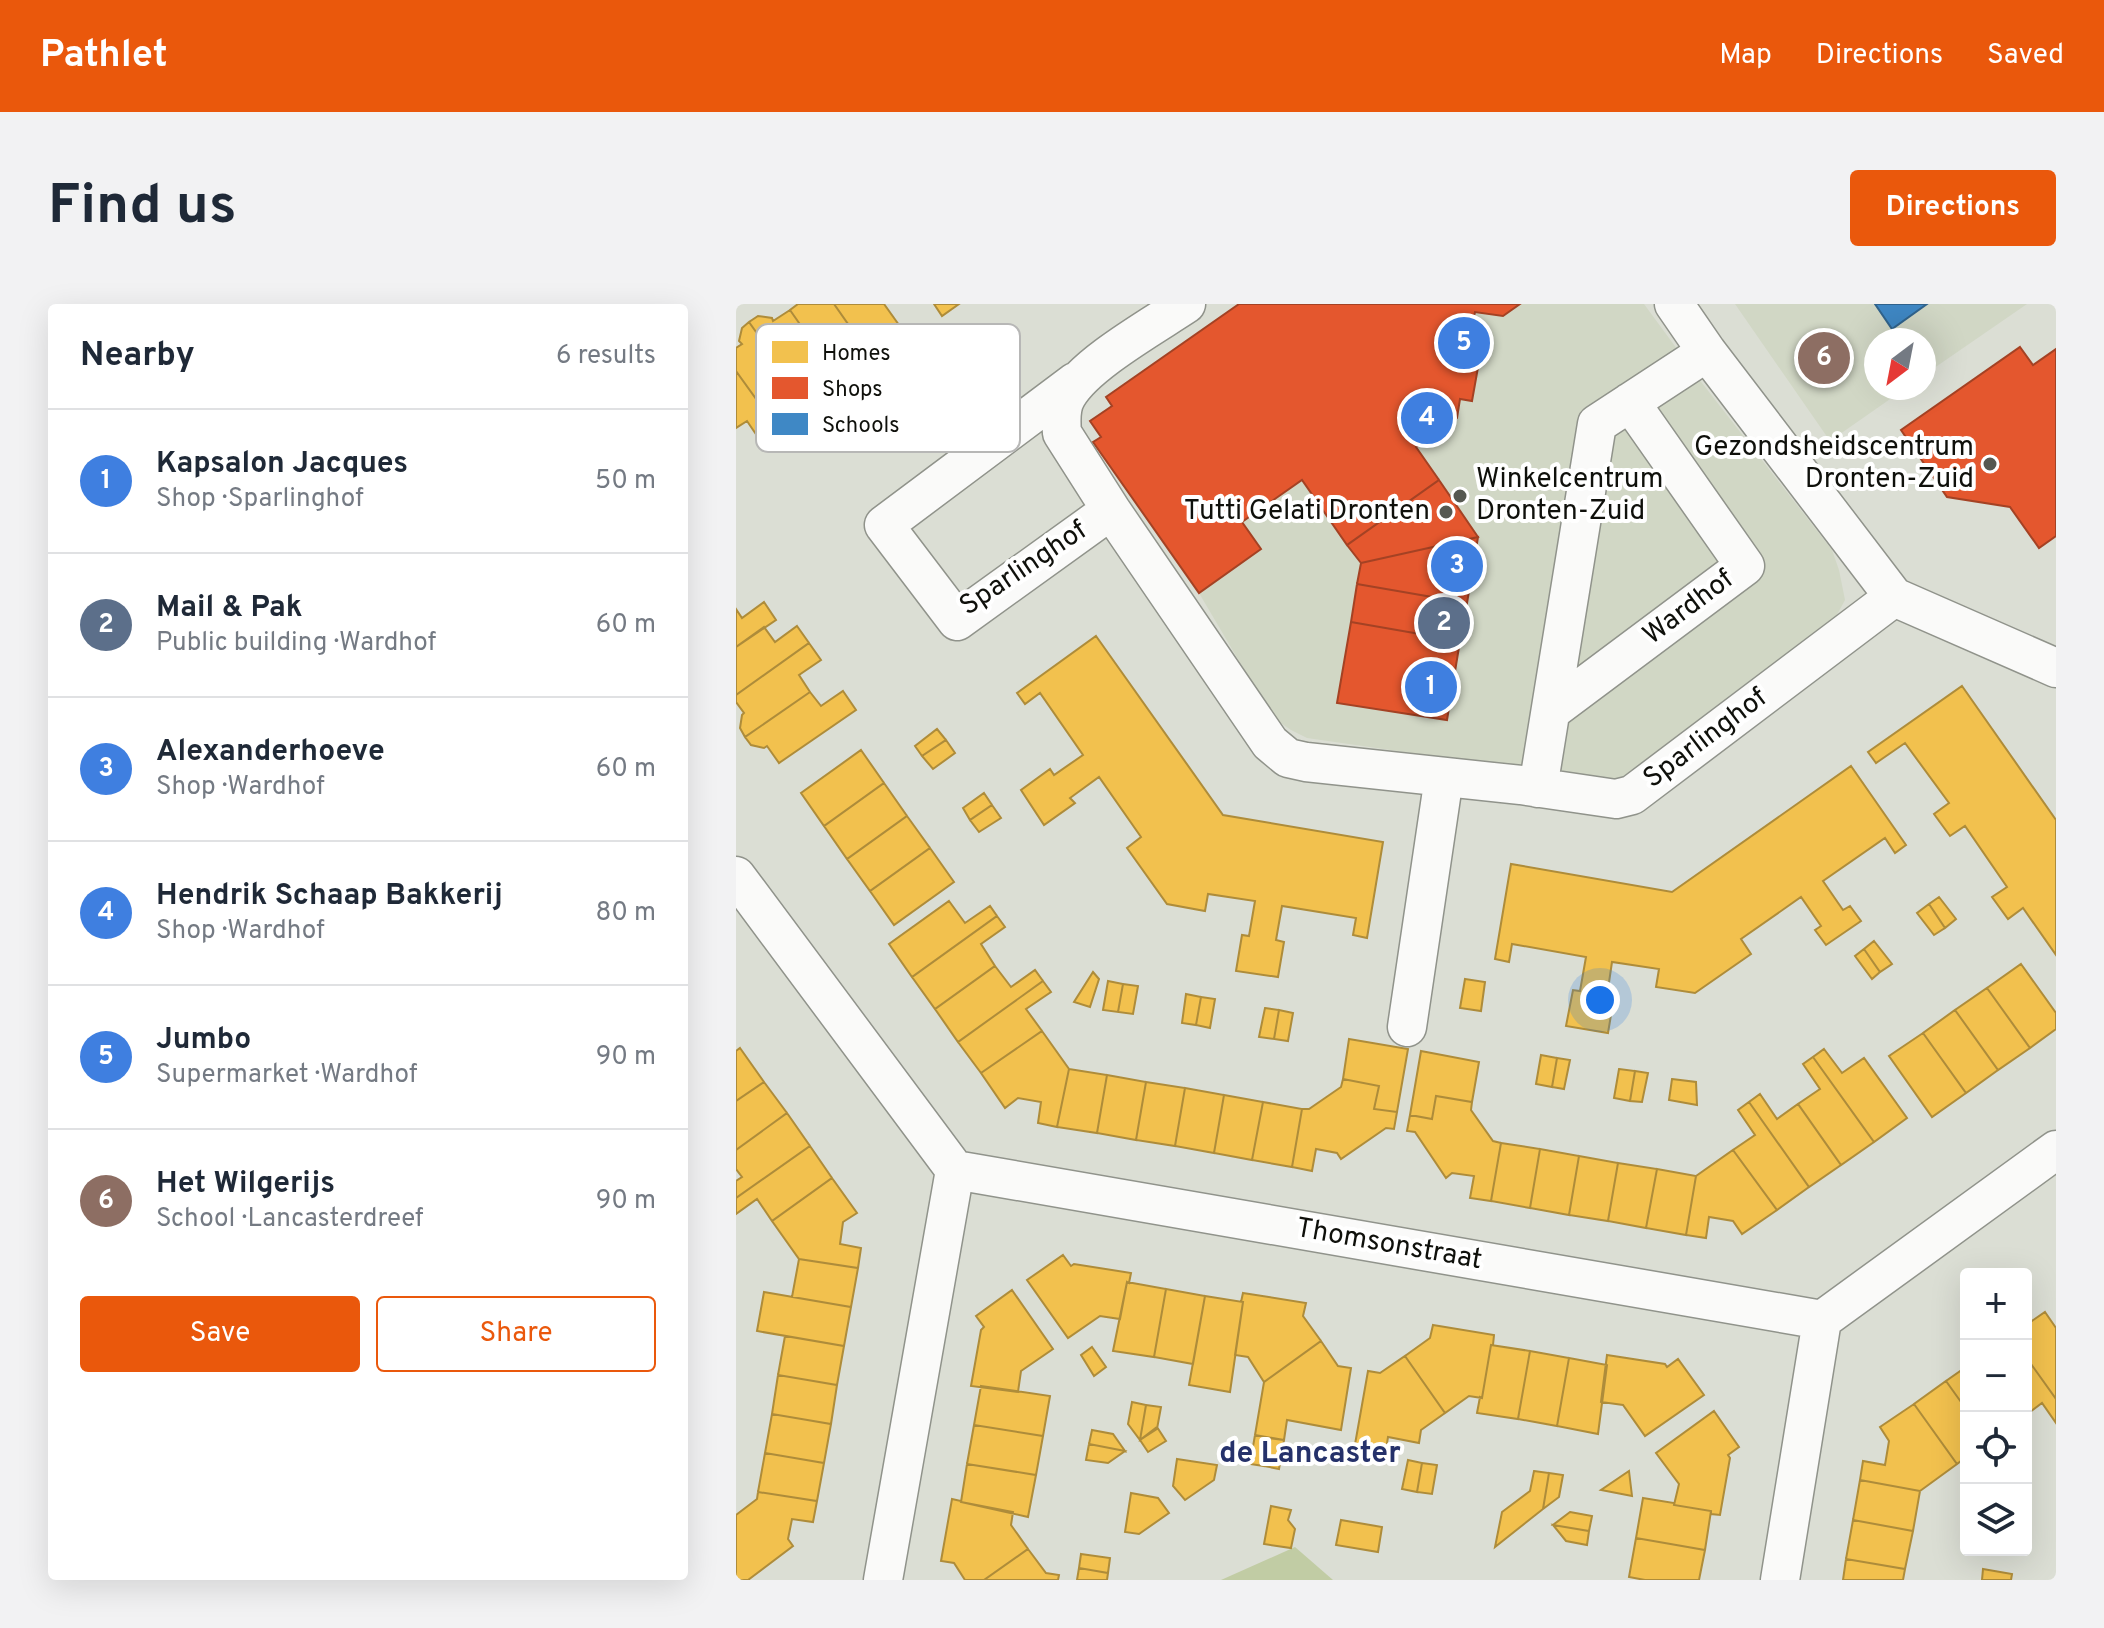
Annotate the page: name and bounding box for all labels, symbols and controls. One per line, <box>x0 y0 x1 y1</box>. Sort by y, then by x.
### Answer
text: Pathlet <box>40 32 168 81</box>
text: Map <box>1719 38 1772 74</box>
text: Directions <box>1816 38 1943 74</box>
text: Saved <box>1987 38 2064 74</box>
button: Directions <box>1850 170 2056 246</box>
text: Find us <box>48 173 237 243</box>
pin: 5 <box>1438 313 1490 373</box>
legend <box>756 324 1020 452</box>
pin: 6 <box>1798 328 1850 388</box>
north arrow <box>1864 328 1936 400</box>
text: Nearby <box>80 335 195 378</box>
text: 6 results <box>556 340 656 373</box>
text: Homes <box>822 341 891 368</box>
text: Shops <box>822 377 883 404</box>
pin: 4 <box>1401 388 1453 448</box>
text: Schools <box>822 413 899 440</box>
place label: Gezondsheidscentrum Dronten-Zuid <box>1694 430 1974 498</box>
text: Kapsalon Jacques <box>156 446 408 483</box>
marker: Gezondsheidscentrum Dronten-Zuid <box>1981 455 1999 473</box>
place label: Winkelcentrum Dronten-Zuid <box>1476 462 1664 530</box>
text: 1 <box>101 465 111 498</box>
text: 50 m <box>595 465 656 498</box>
text: Shop · Sparlinghof <box>156 483 364 516</box>
marker: Winkelcentrum Dronten-Zuid <box>1451 487 1469 505</box>
place label: Tutti Gelati Dronten <box>1184 494 1430 530</box>
marker: Tutti Gelati Dronten <box>1437 503 1455 521</box>
street label: Sparlinghof <box>953 513 1095 625</box>
pin: 3 <box>1431 536 1483 596</box>
street label: Wardhof <box>1636 562 1742 654</box>
text: Mail & Pak <box>156 590 303 627</box>
pin: 2 <box>1418 593 1470 653</box>
text: 2 <box>98 609 114 642</box>
text: 60 m <box>596 609 656 642</box>
text: Public building · Wardhof <box>156 627 436 660</box>
pin: 1 <box>1405 657 1457 717</box>
street label: Sparlinghof <box>1637 681 1775 797</box>
text: Alexanderhoeve <box>156 734 385 771</box>
text: 3 <box>98 753 114 786</box>
text: 60 m <box>596 753 656 786</box>
text: Shop · Wardhof <box>156 771 325 804</box>
text: Hendrik Schaap Bakkerij <box>156 878 503 915</box>
text: 4 <box>98 897 114 930</box>
text: 80 m <box>596 897 656 930</box>
text: Shop · Wardhof <box>156 915 325 948</box>
your location <box>1580 980 1620 1020</box>
text: Jumbo <box>156 1022 251 1059</box>
text: 5 <box>98 1041 114 1074</box>
text: 90 m <box>596 1041 656 1074</box>
text: Supermarket · Wardhof <box>156 1059 417 1092</box>
text: Het Wilgerijs <box>156 1166 335 1203</box>
text: 6 <box>98 1185 114 1218</box>
text: 90 m <box>596 1185 656 1218</box>
text: School · Lancasterdreef <box>156 1203 423 1236</box>
street label: Thomsonstraat <box>1293 1211 1485 1279</box>
map controls <box>1960 1268 2032 1556</box>
button: + <box>1960 1268 2032 1340</box>
button: Save <box>80 1296 360 1372</box>
button: Share <box>376 1296 656 1372</box>
button: − <box>1960 1340 2032 1412</box>
button: locate <box>1960 1412 2032 1484</box>
district label: de Lancaster <box>1219 1436 1401 1473</box>
button: layers <box>1960 1484 2032 1556</box>

